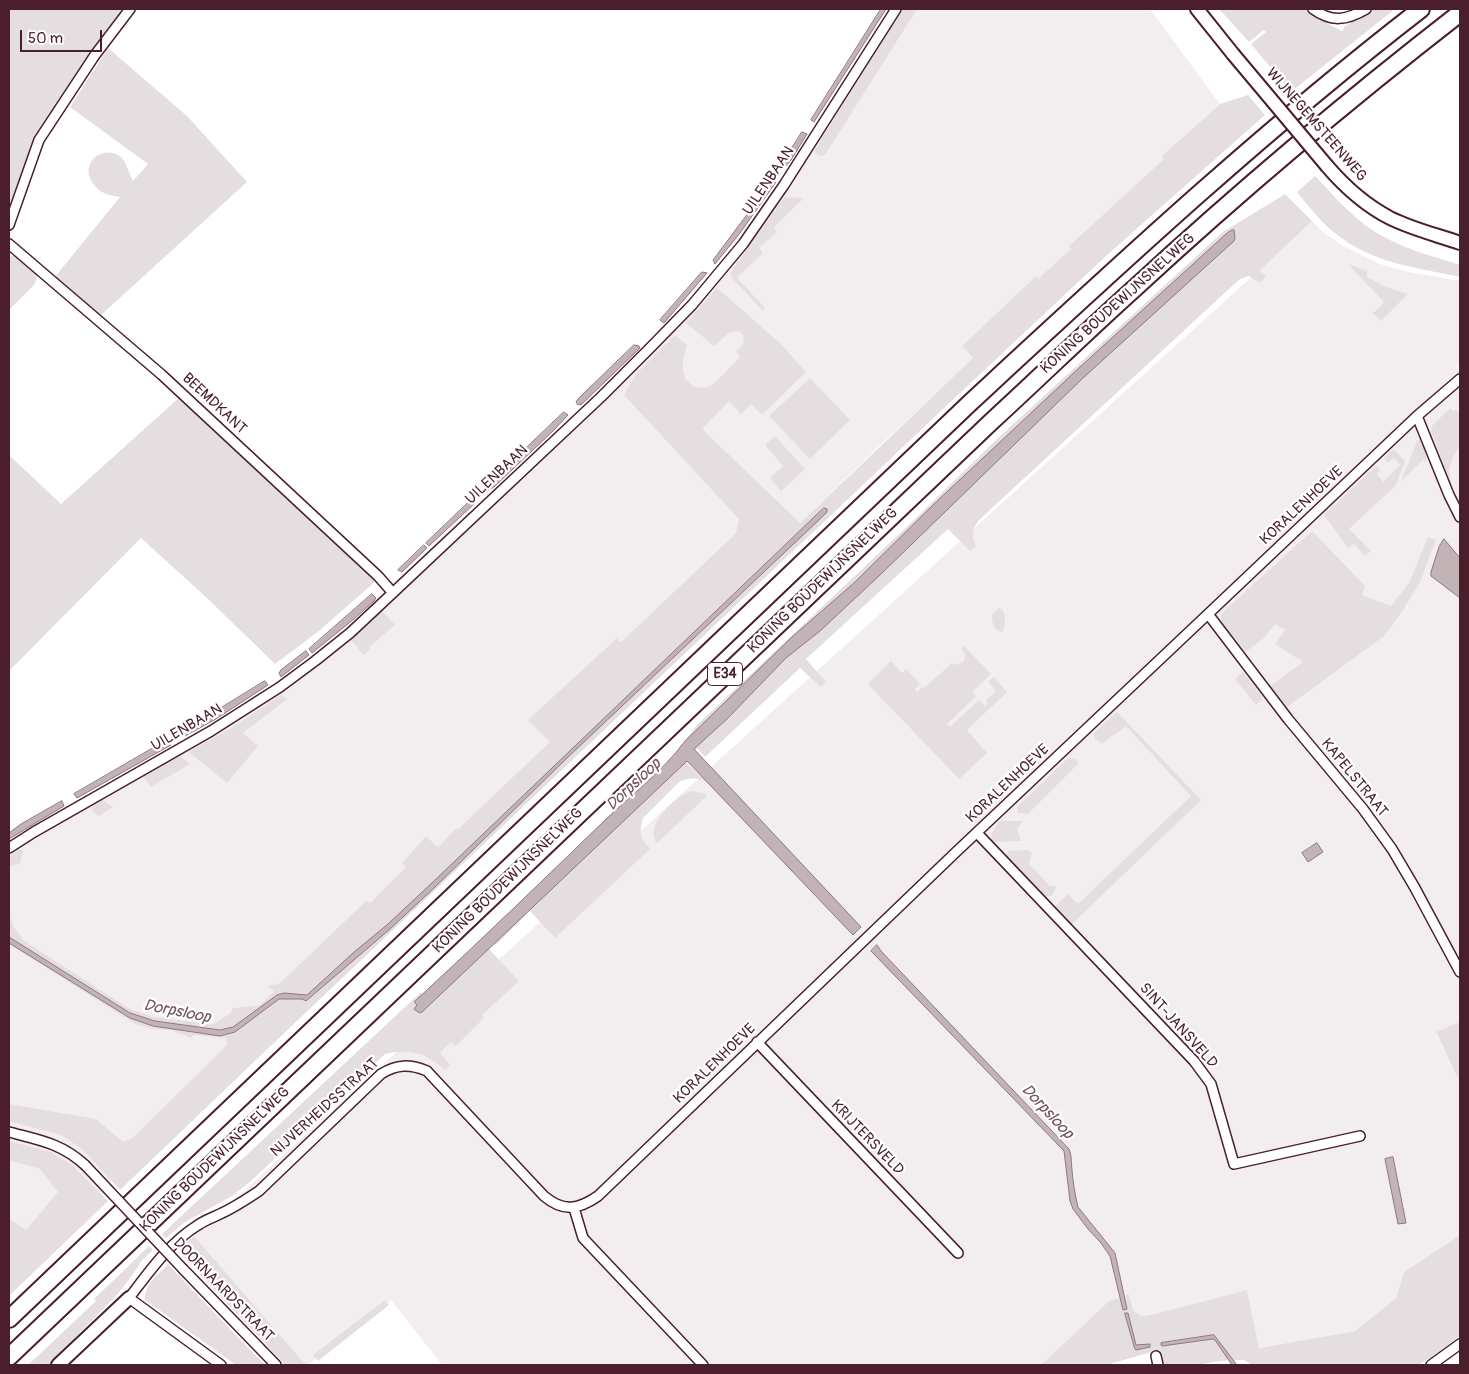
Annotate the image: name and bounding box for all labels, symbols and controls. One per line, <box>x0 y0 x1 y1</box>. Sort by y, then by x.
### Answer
scale bar <box>22 20 105 52</box>
text: 50 m <box>28 29 63 48</box>
street label: WIJNEGEMSTEENWEG <box>1262 65 1370 185</box>
street label: UILENBAAN <box>739 143 799 219</box>
street label: KONING BOUDEWIJNSNELWEG <box>1037 230 1199 378</box>
street label: BEEMDKANT <box>178 370 250 438</box>
street label: UILENBAAN <box>462 441 532 509</box>
street label: KORALENHOEVE <box>1257 463 1347 549</box>
street label: KONING BOUDEWIJNSNELWEG <box>744 505 902 657</box>
road number: E34 <box>708 662 742 686</box>
street label: UILENBAAN <box>148 700 226 756</box>
street label: KAPELSTRAAT <box>1317 735 1391 821</box>
street label: KORALENHOEVE <box>963 741 1053 827</box>
water label: Dorpsloop <box>603 755 665 815</box>
street label: KONING BOUDEWIJNSNELWEG <box>429 805 587 957</box>
street label: SINT-JANSVELD <box>1135 980 1221 1072</box>
water label: Dorpsloop <box>142 996 212 1028</box>
street label: KORALENHOEVE <box>670 1020 760 1108</box>
street label: NIJVERHEIDSSTRAAT <box>267 1055 383 1161</box>
water label: Dorpsloop <box>1017 1081 1077 1143</box>
street label: KONING BOUDEWIJNSNELWEG <box>136 1084 294 1236</box>
street label: KRIJTERSVELD <box>827 1097 907 1179</box>
street label: DOORNAARDSTRAAT <box>169 1234 277 1346</box>

